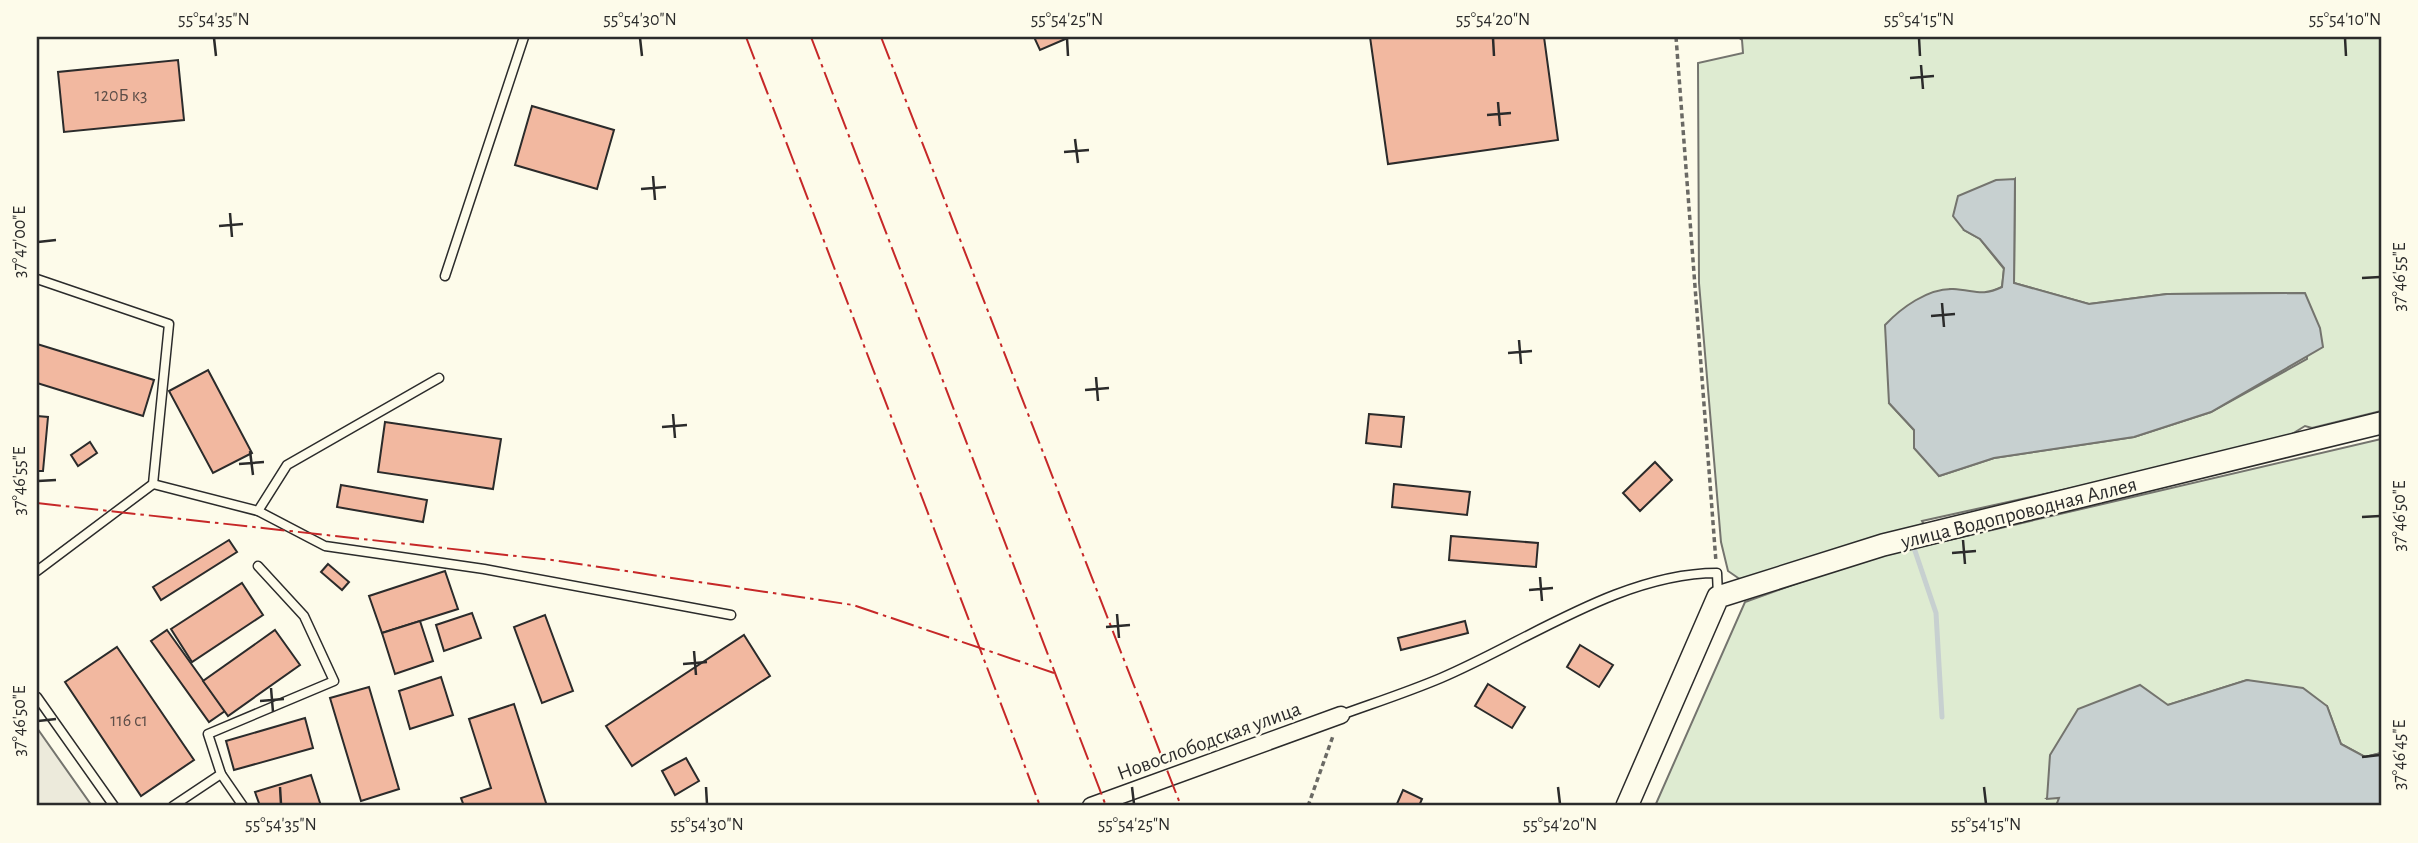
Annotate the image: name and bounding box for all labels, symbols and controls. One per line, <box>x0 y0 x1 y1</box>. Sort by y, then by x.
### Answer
text: 55°54'35"N <box>178 11 250 29</box>
text: 55°54'30"N <box>603 11 677 29</box>
text: 55°54'25"N <box>1031 11 1103 29</box>
text: 55°54'20"N <box>1456 11 1530 29</box>
text: 55°54'15"N <box>1884 11 1954 29</box>
text: 55°54'10"N <box>2309 11 2381 29</box>
house number: 120Б к3 <box>95 87 147 105</box>
text: 37°47'00"E <box>11 206 29 278</box>
text: 37°46'55"E <box>2391 242 2409 312</box>
text: 37°46'55"E <box>11 446 29 516</box>
street label: улица Водопроводная Аллея <box>1898 473 2139 553</box>
text: 37°46'50"E <box>2391 480 2409 552</box>
text: 37°46'50"E <box>11 685 29 757</box>
street label: Новослободская улица <box>1114 698 1304 784</box>
house number: 116 с1 <box>110 712 148 730</box>
text: 37°46'45"E <box>2391 720 2409 790</box>
text: 55°54'35"N <box>245 816 317 834</box>
text: 55°54'30"N <box>670 816 744 834</box>
text: 55°54'25"N <box>1098 816 1170 834</box>
text: 55°54'20"N <box>1523 816 1597 834</box>
text: 55°54'15"N <box>1951 816 2021 834</box>

